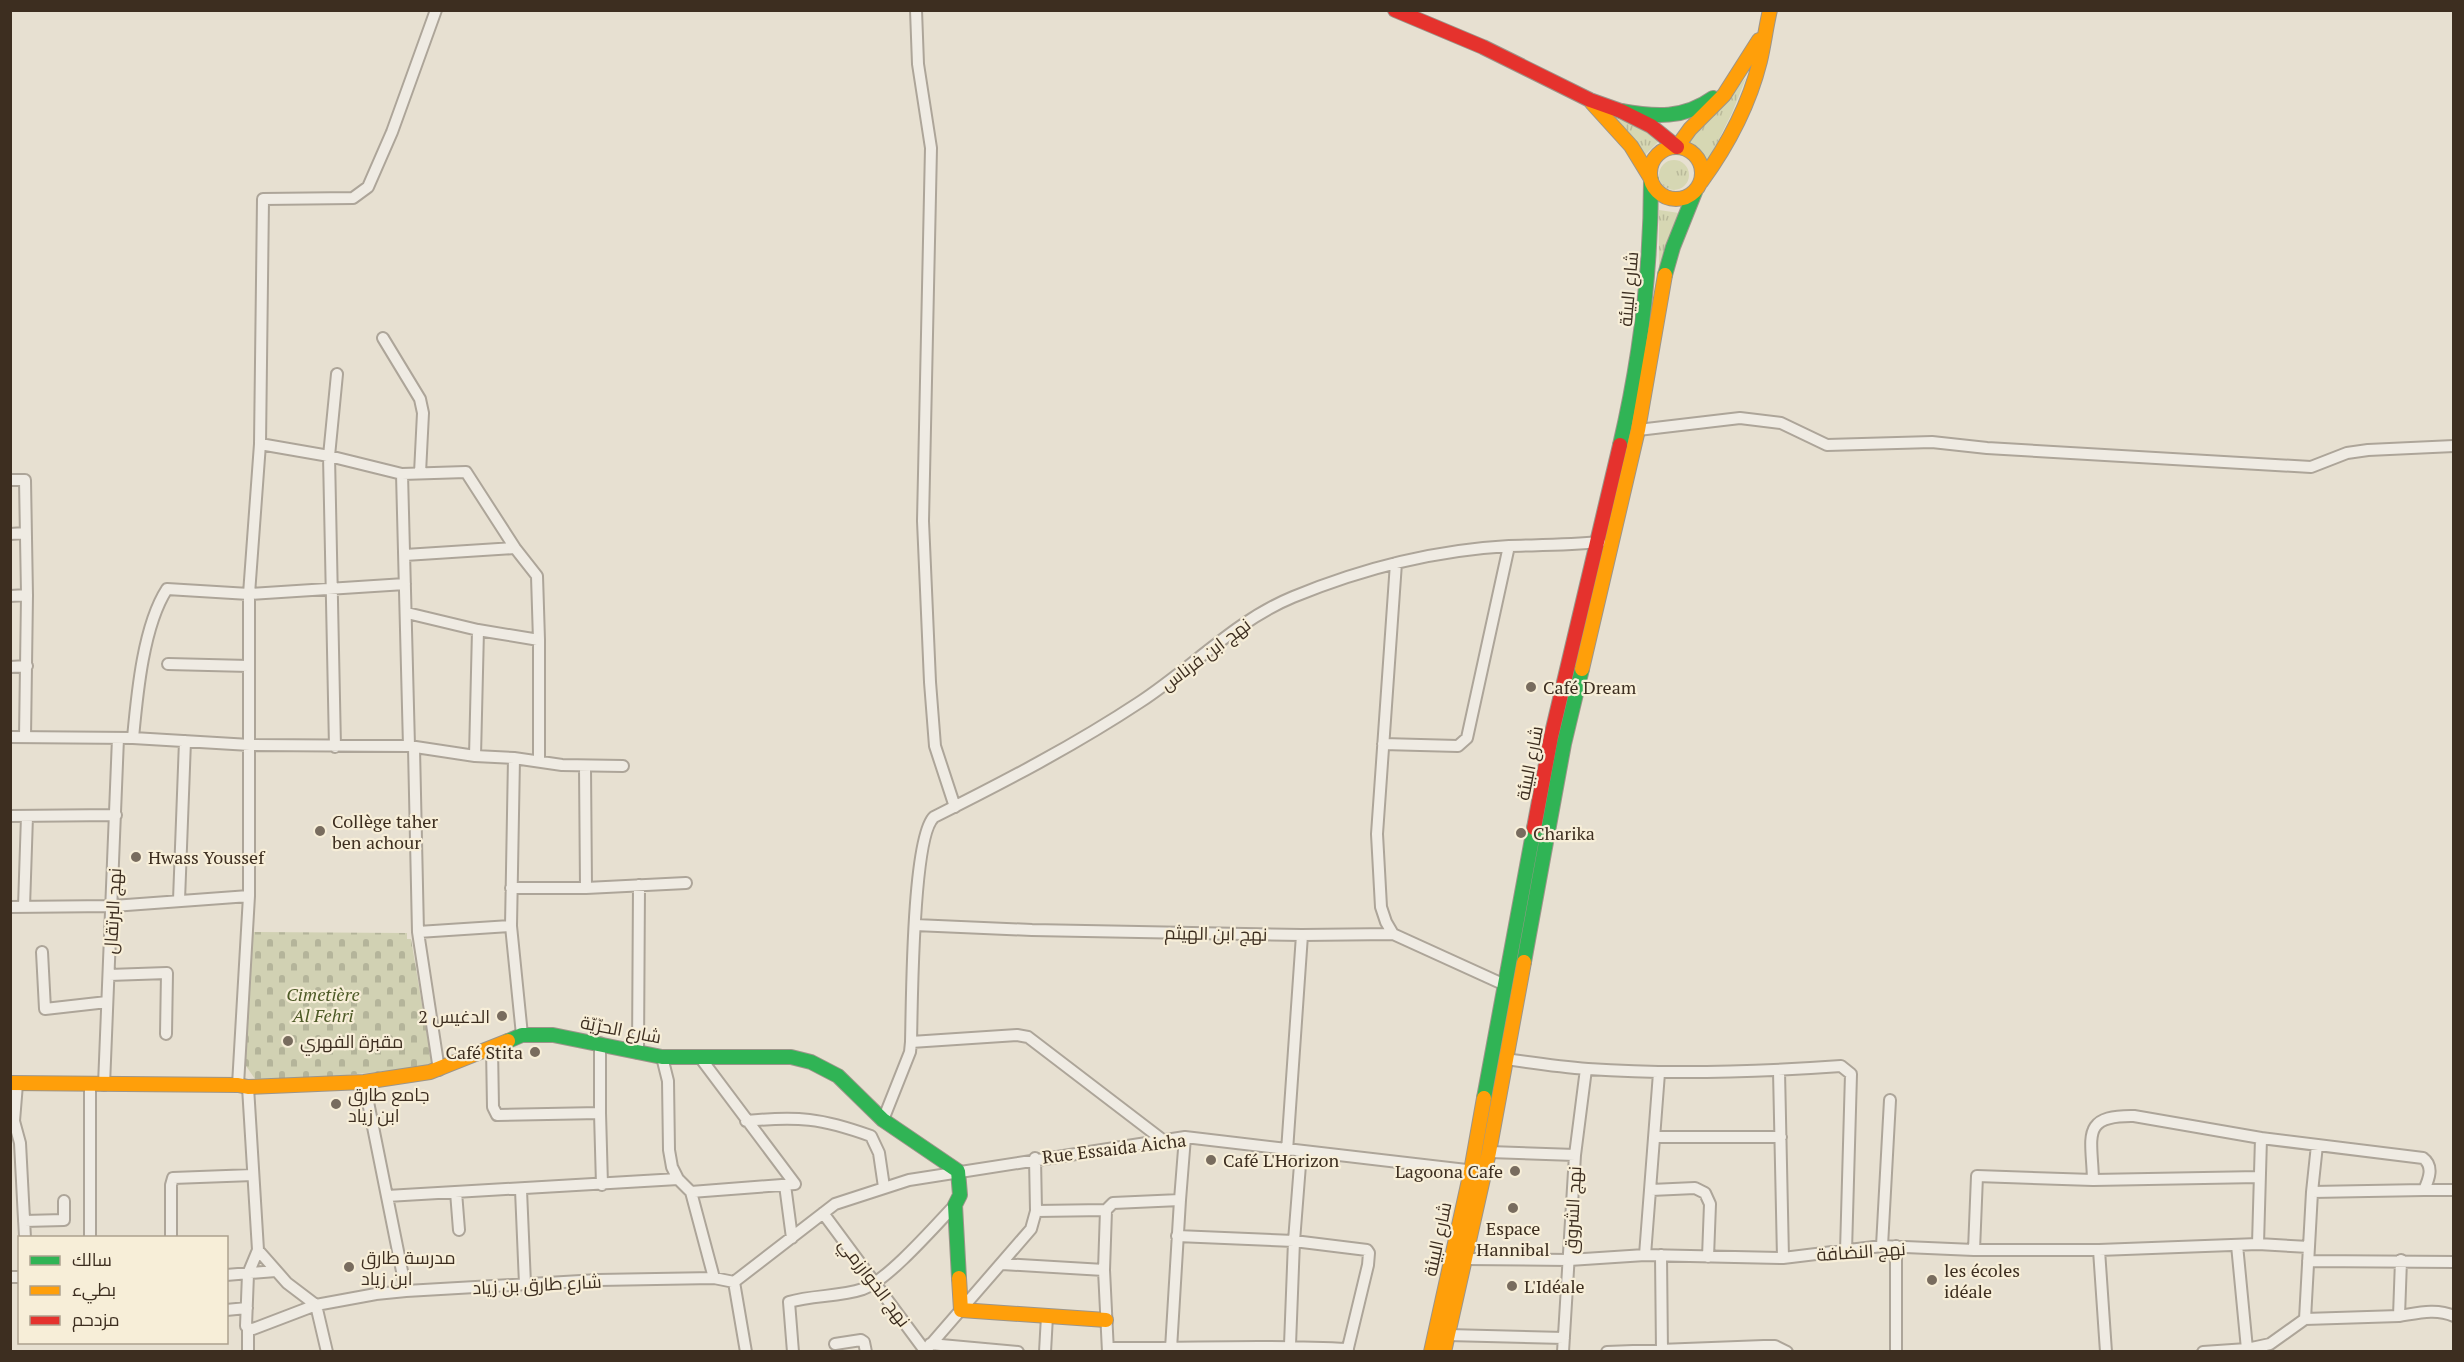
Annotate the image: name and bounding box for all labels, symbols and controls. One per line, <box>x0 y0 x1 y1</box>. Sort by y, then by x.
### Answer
street label: شارع البيئة <box>1613 250 1644 328</box>
street label: نهج ابن فرناس <box>1155 612 1256 697</box>
place label: Café Dream <box>1543 675 1637 699</box>
marker: Café Dream <box>1524 680 1538 694</box>
street label: شارع البيئة <box>1510 724 1549 802</box>
place label: Collège taher ben achour <box>332 809 438 854</box>
place label: Charika <box>1533 821 1595 845</box>
marker: Collège taher ben achour <box>313 824 327 838</box>
marker: Charika <box>1514 826 1528 840</box>
place label: Hwass Youssef <box>148 845 266 869</box>
marker: Hwass Youssef <box>129 850 143 864</box>
street label: نهج البرتقال <box>98 867 127 955</box>
street label: نهج ابن الهيثم <box>1164 920 1268 947</box>
park label: Cimetière Al Fehri <box>286 982 360 1027</box>
place label: الدغيس 2 <box>418 1004 490 1028</box>
marker: الدغيس 2 <box>495 1009 509 1023</box>
street label: شارع الحرّيّة <box>578 1009 664 1050</box>
place label: مقبرة الفهري <box>300 1029 403 1056</box>
marker: مقبرة الفهري <box>281 1034 295 1048</box>
place label: Café Stita <box>446 1040 523 1064</box>
marker: Café Stita <box>528 1045 542 1059</box>
place label: جامع طارق ابن زياد <box>348 1082 430 1127</box>
marker: جامع طارق ابن زياد <box>329 1097 343 1111</box>
street label: Rue Essaida Aicha <box>1041 1127 1187 1169</box>
place label: Café L'Horizon <box>1223 1148 1340 1172</box>
marker: Café L'Horizon <box>1204 1153 1218 1167</box>
place label: Lagoona Cafe <box>1395 1159 1503 1183</box>
marker: Lagoona Cafe <box>1508 1164 1522 1178</box>
street label: نهج الشروق <box>1558 1165 1587 1255</box>
street label: شارع البيئة <box>1417 1200 1458 1279</box>
marker: Espace Hannibal <box>1506 1201 1520 1215</box>
place label: Espace Hannibal <box>1476 1216 1550 1261</box>
street label: نهج الخوارزمي <box>831 1233 916 1333</box>
legend <box>18 1236 228 1344</box>
street label: نهج النضافة <box>1816 1236 1907 1267</box>
place label: مدرسة طارق ابن زياد <box>361 1245 456 1290</box>
text: سالك <box>72 1247 112 1271</box>
place label: les écoles idéale <box>1944 1258 2020 1303</box>
marker: مدرسة طارق ابن زياد <box>342 1260 356 1274</box>
street label: شارع طارق بن زياد <box>472 1269 602 1300</box>
marker: les écoles idéale <box>1925 1273 1939 1287</box>
place label: L'Idéale <box>1524 1274 1585 1298</box>
text: بطيء <box>72 1277 116 1304</box>
marker: L'Idéale <box>1505 1279 1519 1293</box>
text: مزدحم <box>72 1307 120 1332</box>

